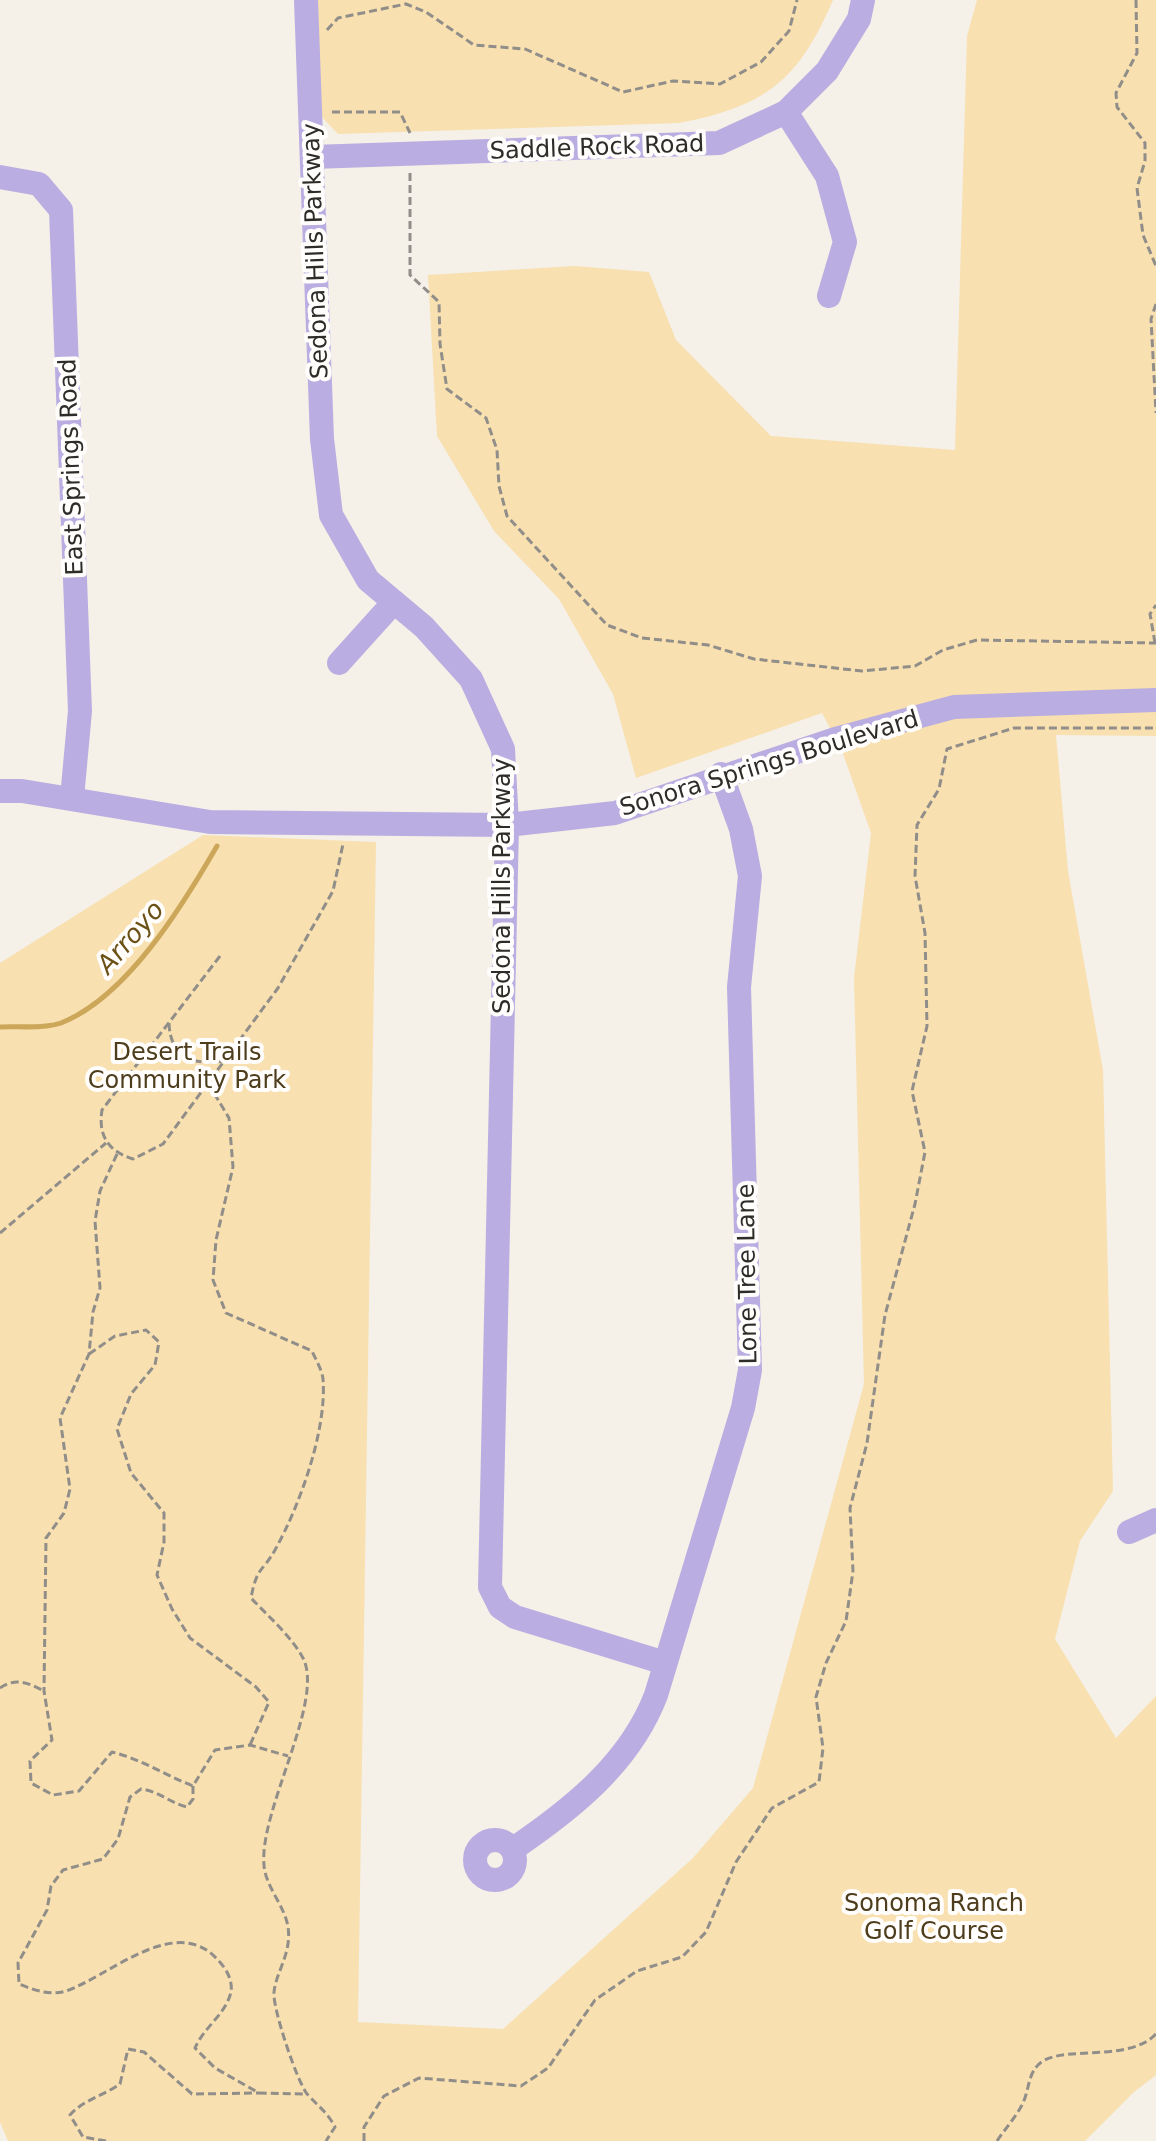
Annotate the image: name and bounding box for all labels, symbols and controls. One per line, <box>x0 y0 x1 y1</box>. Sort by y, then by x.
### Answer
street label: Sedona Hills Parkway <box>297 123 333 379</box>
street label: Saddle Rock Road <box>489 129 705 165</box>
street label: East Springs Road <box>53 358 89 576</box>
street label: Sonora Springs Boulevard <box>616 704 922 822</box>
street label: Sedona Hills Parkway <box>488 758 516 1014</box>
water label: Arroyo <box>89 895 170 981</box>
park label: Desert Trails Community Park <box>88 1038 286 1094</box>
street label: Lone Tree Lane <box>731 1183 763 1365</box>
park label: Sonoma Ranch Golf Course <box>844 1889 1024 1945</box>

